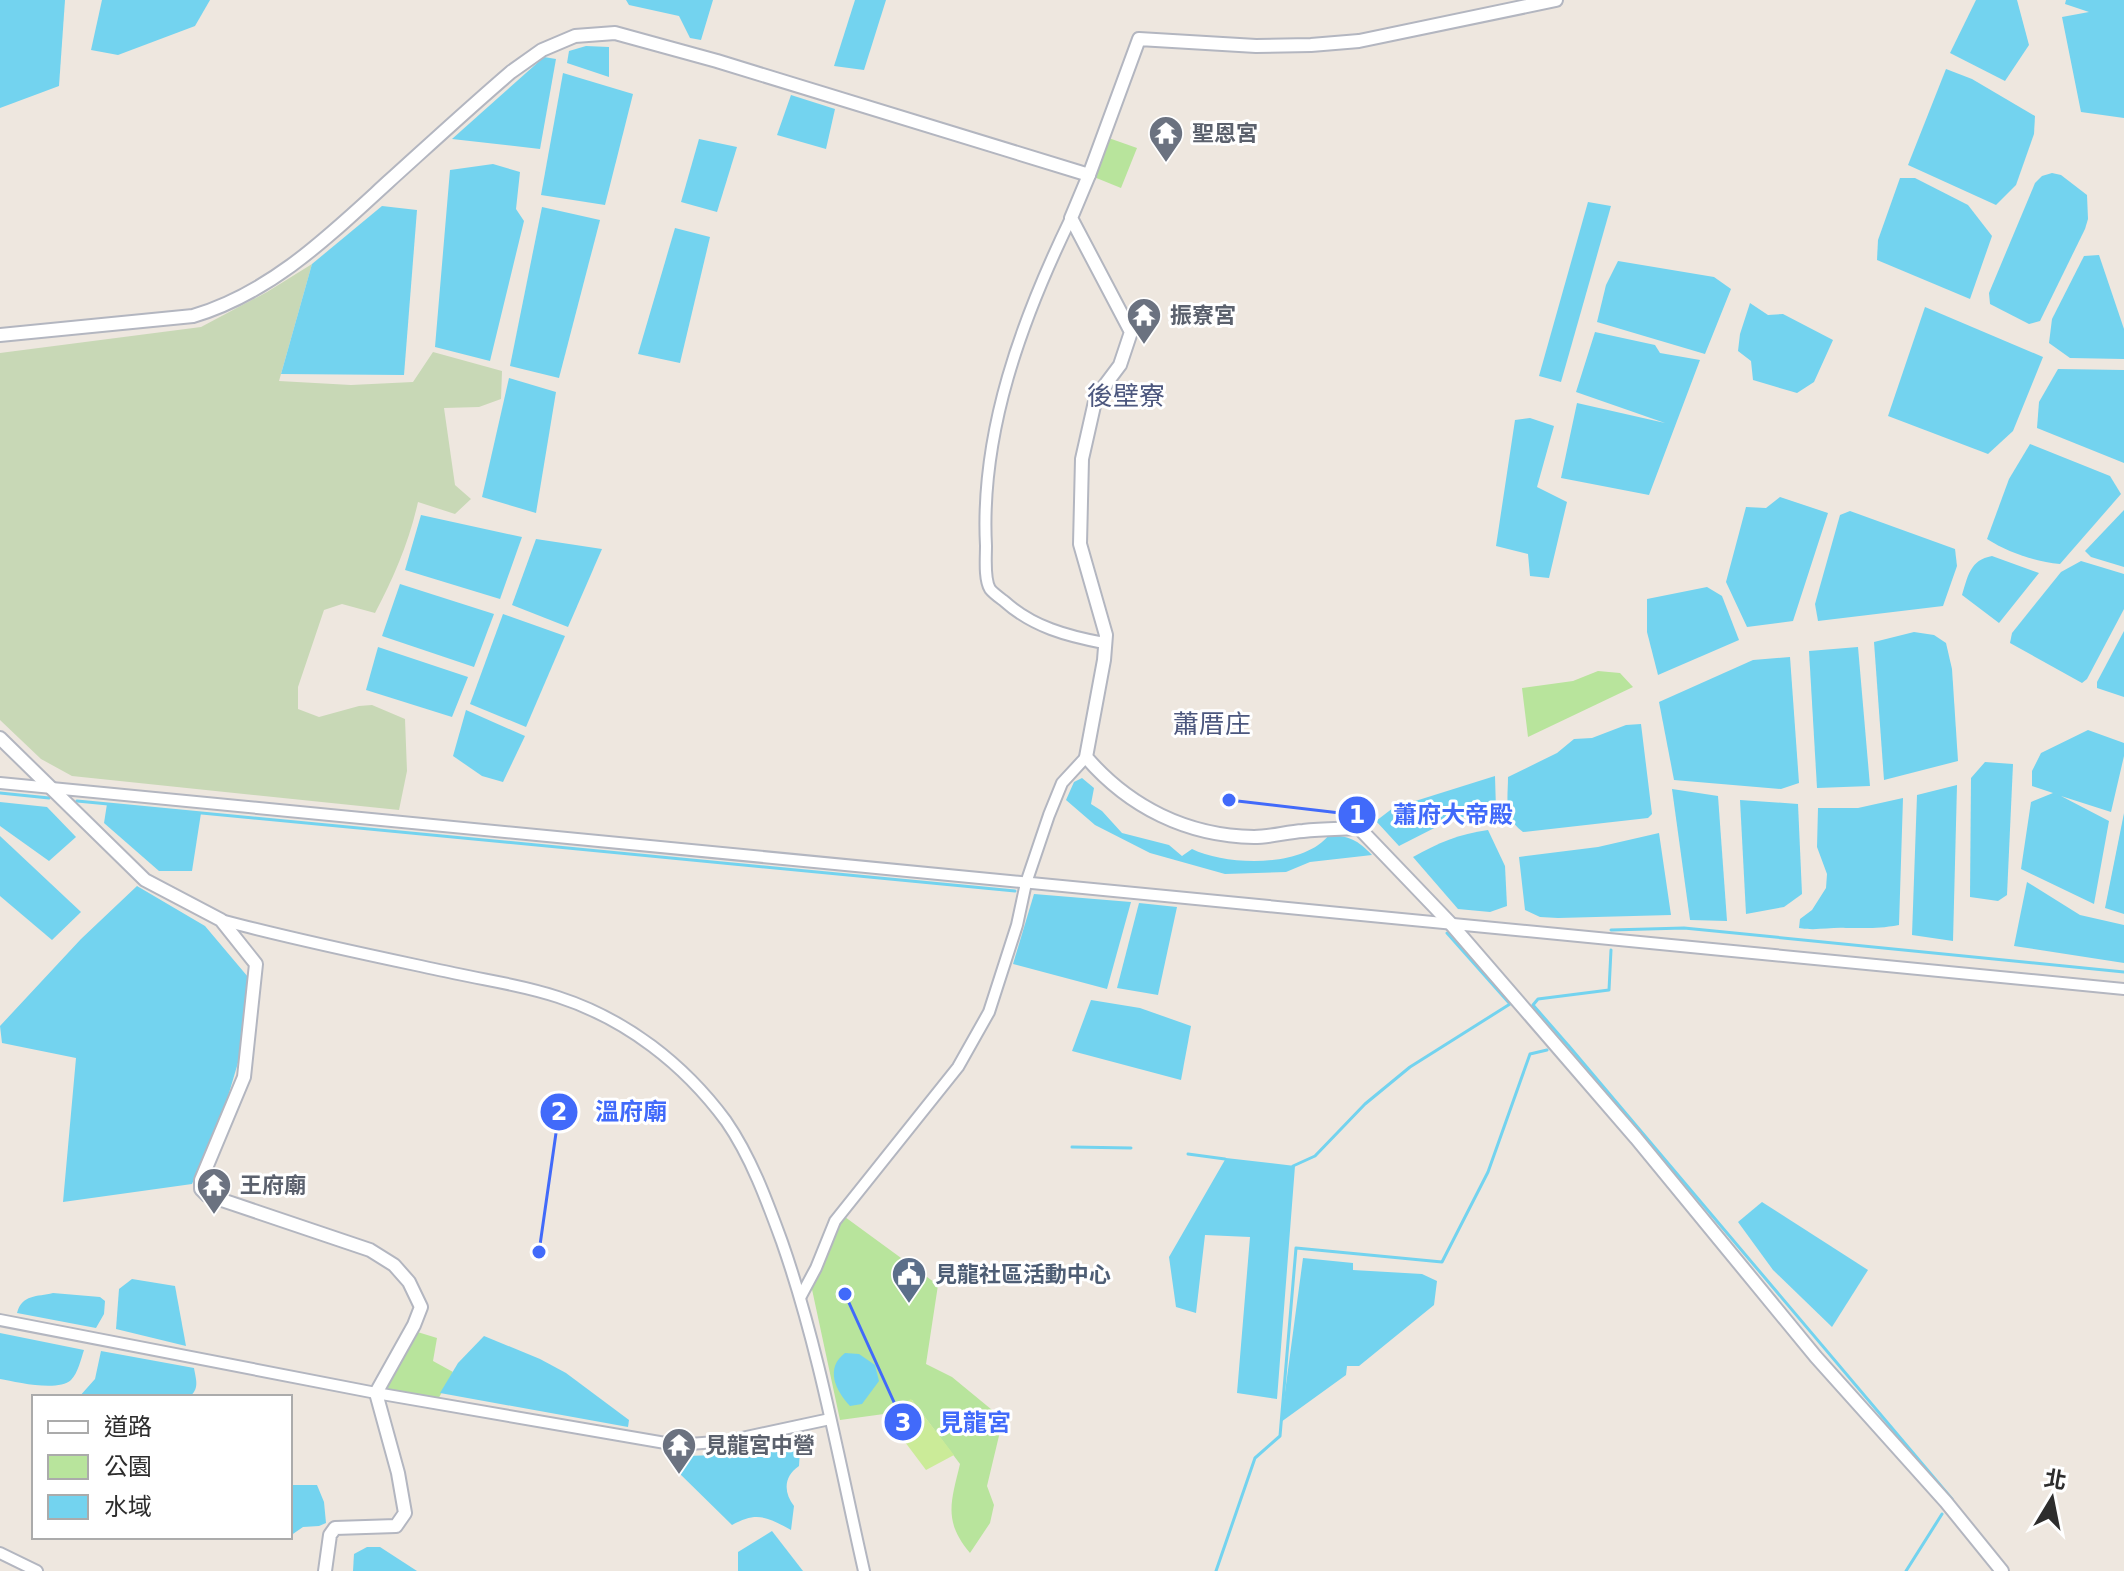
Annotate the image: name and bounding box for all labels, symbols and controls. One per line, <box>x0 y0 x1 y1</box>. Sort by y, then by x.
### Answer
temple icon: 聖恩宮 <box>1147 114 1185 164</box>
place label: 聖恩宮 <box>1192 121 1258 146</box>
temple icon: 振寮宮 <box>1125 296 1163 346</box>
place label: 振寮宮 <box>1170 303 1236 328</box>
district label: 後壁寮 <box>1087 381 1165 411</box>
district label: 蕭厝庄 <box>1173 709 1251 739</box>
callout: 蕭府大帝殿 <box>1337 791 1529 839</box>
text: 1 <box>1349 801 1365 829</box>
text: 蕭府大帝殿 <box>1393 801 1513 829</box>
callout: 溫府廟 <box>539 1088 683 1136</box>
text: 2 <box>551 1098 567 1126</box>
text: 溫府廟 <box>595 1098 667 1126</box>
temple icon: 王府廟 <box>195 1166 233 1216</box>
place label: 王府廟 <box>240 1173 306 1198</box>
public building icon: 見龍社區活動中心 <box>890 1255 928 1305</box>
place label: 見龍社區活動中心 <box>935 1262 1111 1287</box>
legend <box>32 1395 292 1539</box>
callout: 見龍宮 <box>883 1398 1027 1446</box>
text: 3 <box>895 1409 911 1437</box>
text: 見龍宮 <box>939 1409 1011 1437</box>
text: 道路 <box>104 1413 152 1441</box>
temple icon: 見龍宮中營 <box>660 1426 698 1476</box>
place label: 見龍宮中營 <box>705 1433 815 1458</box>
text: 公園 <box>104 1453 152 1481</box>
north arrow <box>2012 1459 2092 1539</box>
text: 北 <box>2042 1466 2068 1494</box>
text: 水域 <box>104 1493 152 1521</box>

